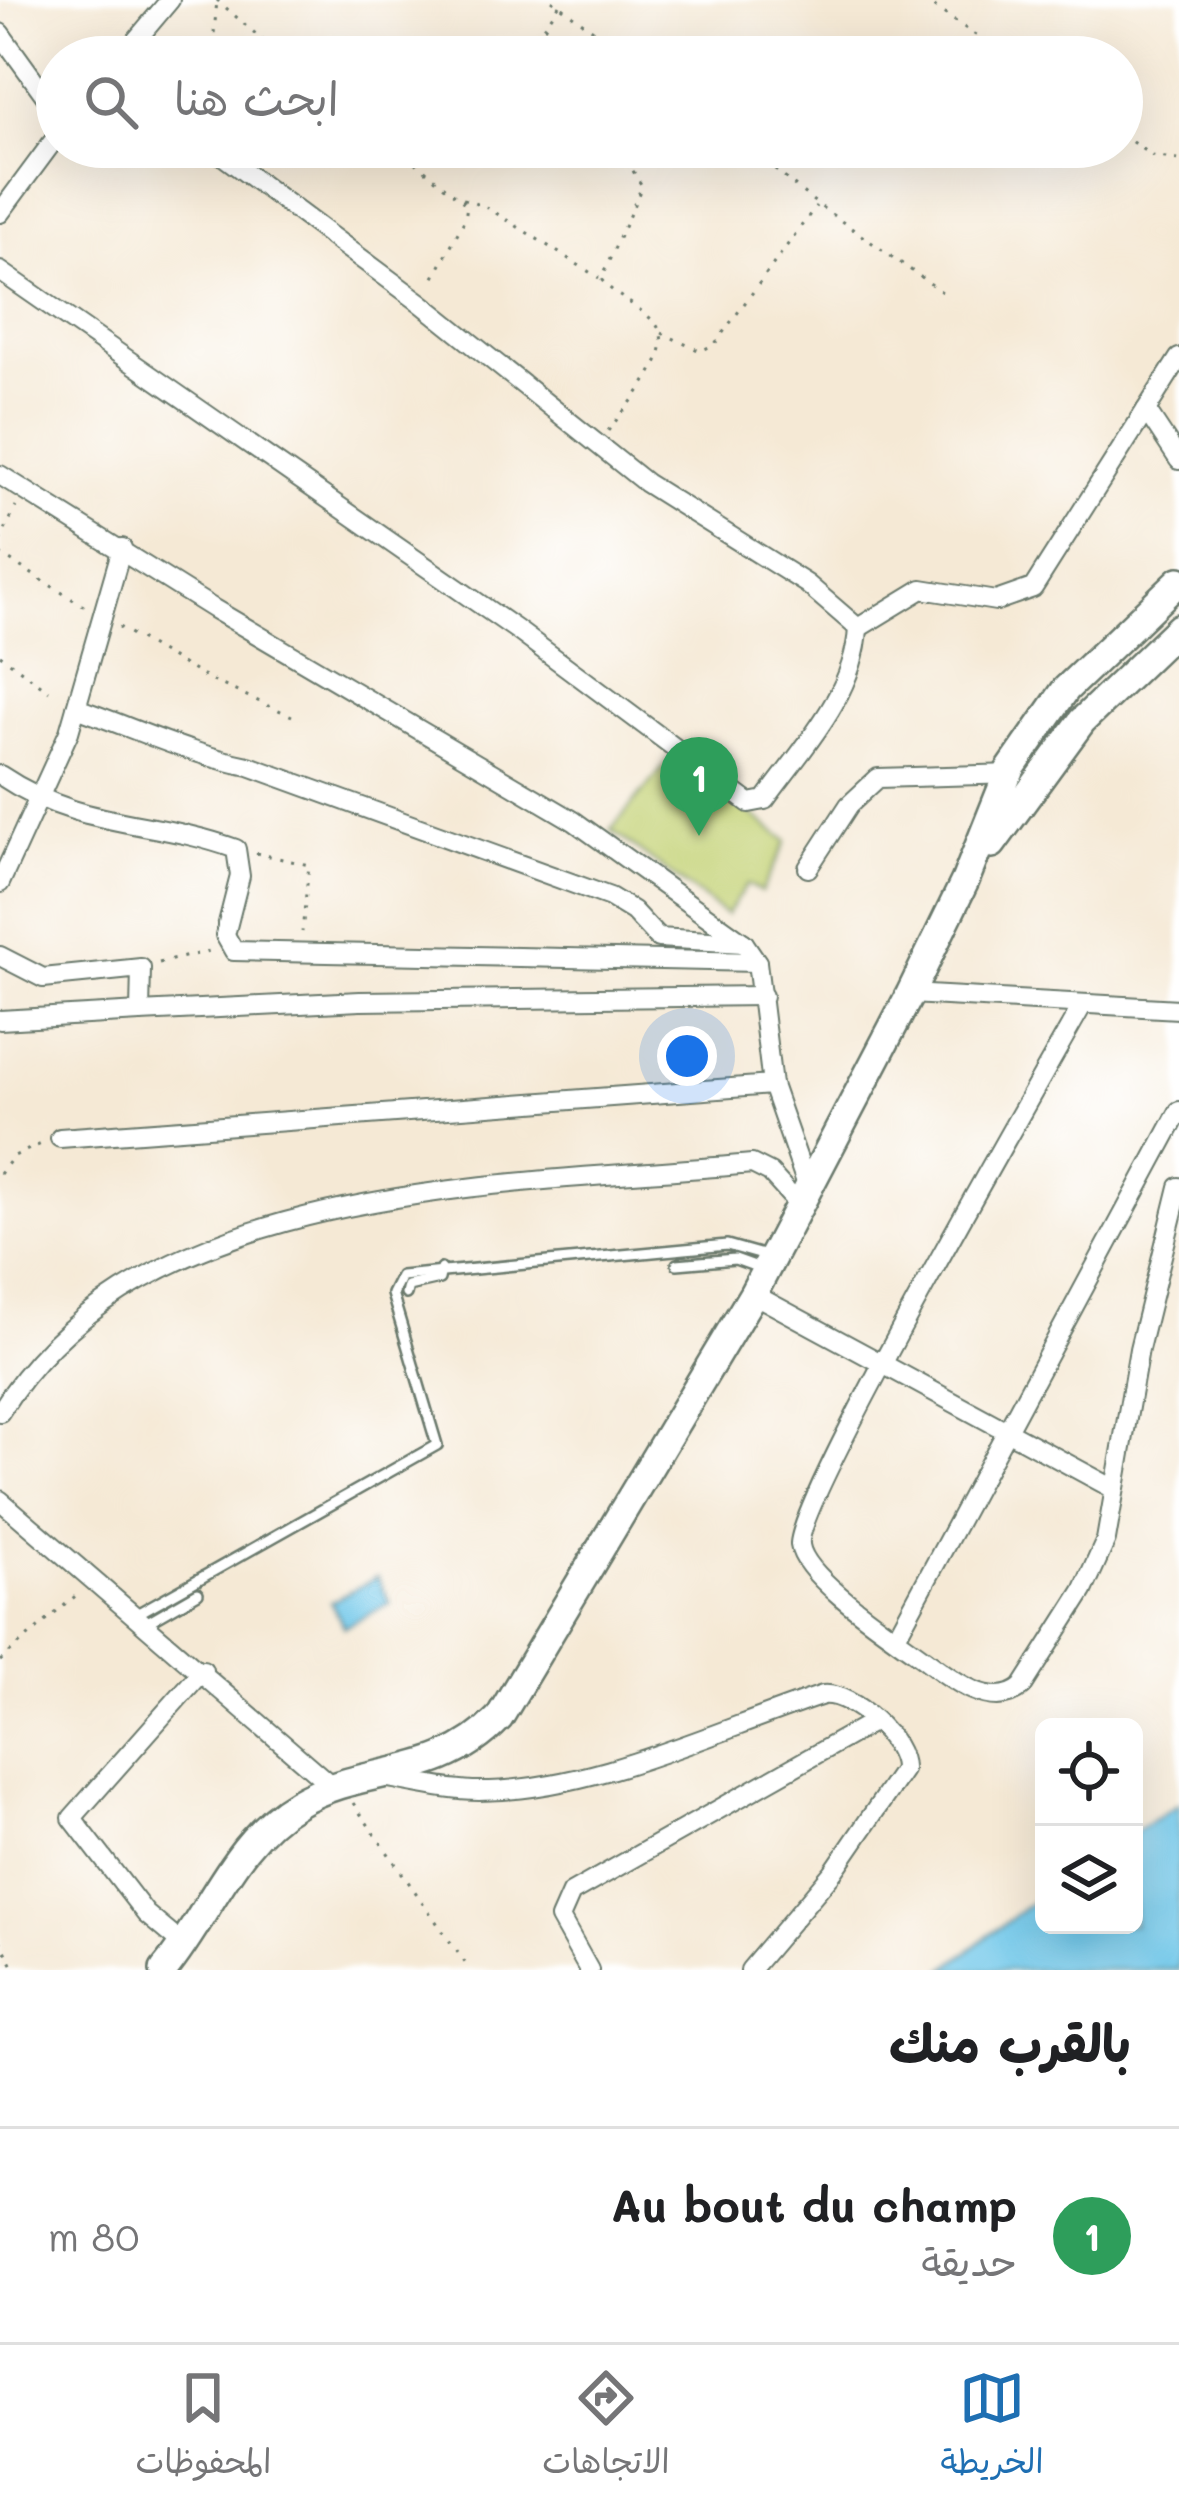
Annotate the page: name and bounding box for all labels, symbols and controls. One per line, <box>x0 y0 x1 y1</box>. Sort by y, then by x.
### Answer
search box <box>36 36 1143 168</box>
text: ابحث هنا <box>174 68 339 126</box>
icon: search <box>78 69 144 135</box>
pin: 1 <box>660 737 738 836</box>
your location <box>657 1026 717 1086</box>
map controls <box>1035 1718 1143 1934</box>
button: locate <box>1035 1718 1143 1826</box>
button: layers <box>1035 1826 1143 1934</box>
text: بالقرب منك <box>889 2008 1131 2075</box>
text: Au bout du champ <box>611 2175 1017 2233</box>
text: 80 m <box>48 2210 139 2261</box>
text: 1 <box>1083 2210 1101 2261</box>
text: حديقة <box>921 2235 1017 2286</box>
tab: المحفوظات <box>135 2365 271 2491</box>
tab: الاتجاهات <box>542 2365 670 2491</box>
tab: الخريطة <box>941 2365 1044 2491</box>

